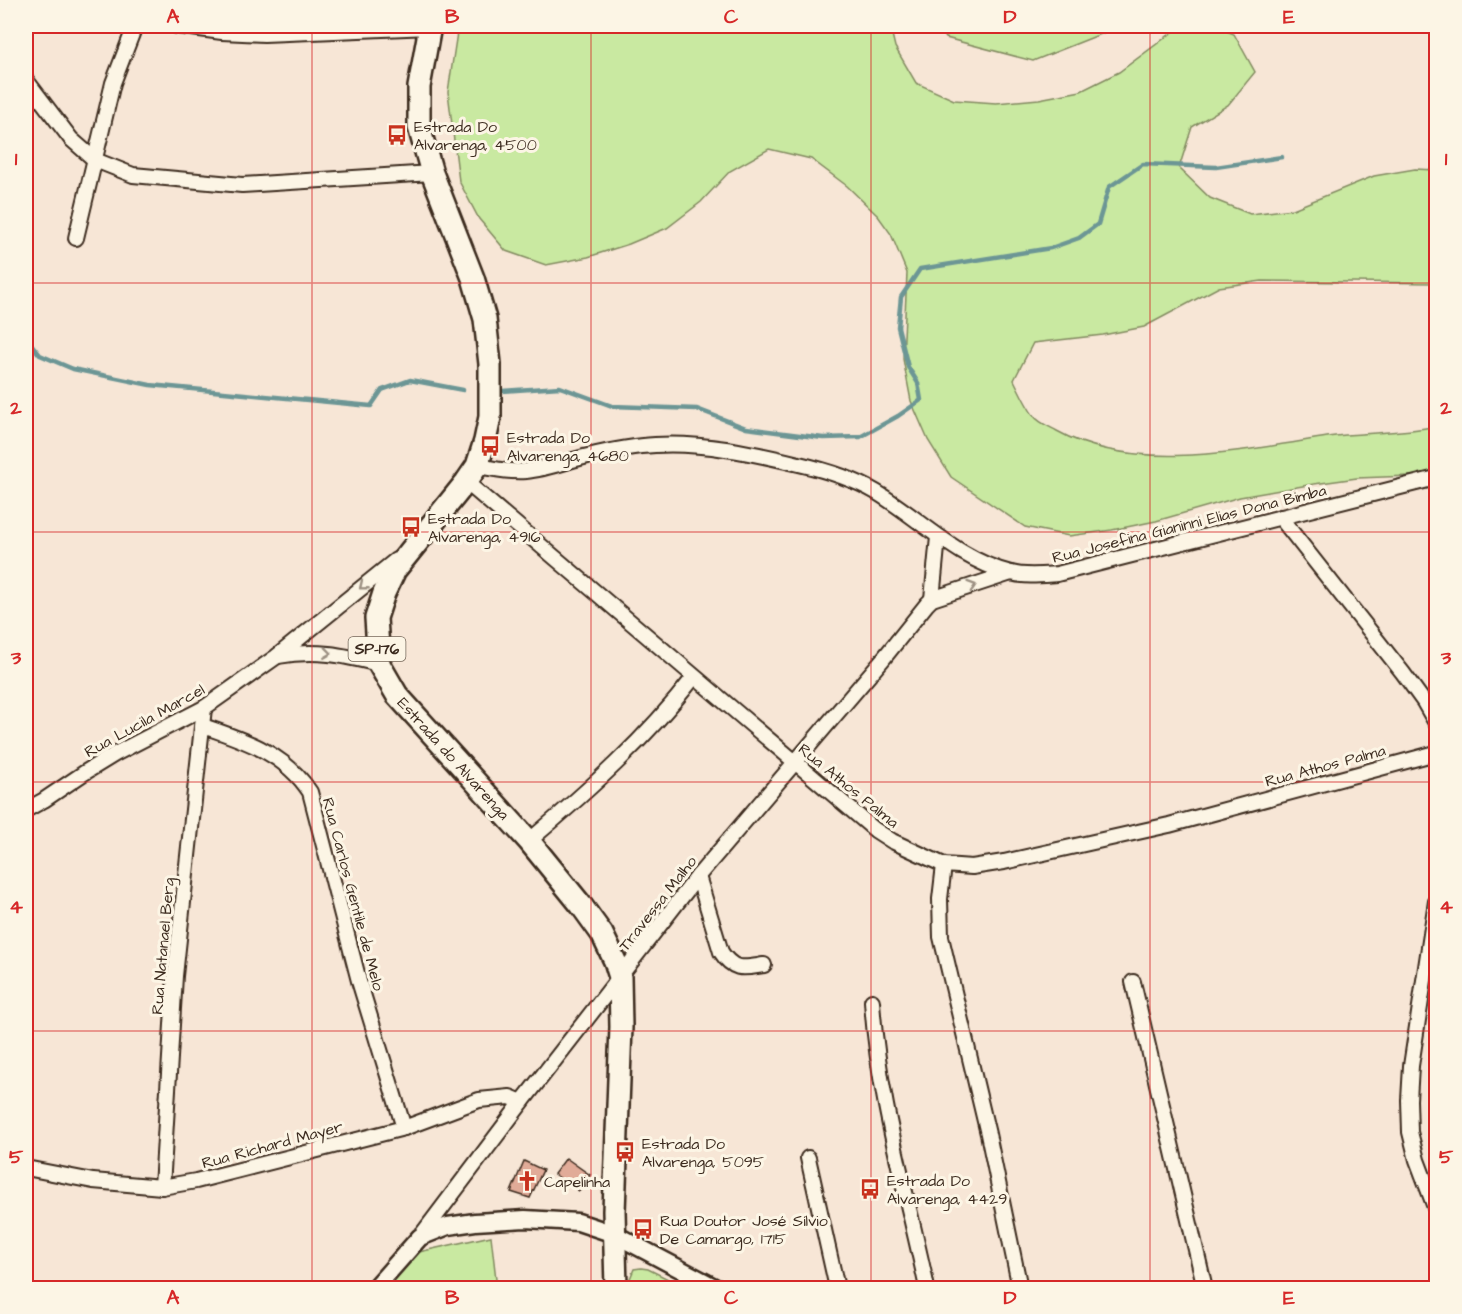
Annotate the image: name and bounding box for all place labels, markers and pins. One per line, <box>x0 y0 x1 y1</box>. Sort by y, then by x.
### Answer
place label: Estrada Do Alvarenga, 4500 <box>414 116 537 157</box>
bus stop icon: Estrada Do Alvarenga, 4500 <box>385 123 409 147</box>
place label: Estrada Do Alvarenga, 4680 <box>507 427 629 468</box>
bus stop icon: Estrada Do Alvarenga, 4680 <box>478 434 502 458</box>
place label: Estrada Do Alvarenga, 4916 <box>428 508 540 549</box>
bus stop icon: Estrada Do Alvarenga, 4916 <box>399 515 423 539</box>
place label: Estrada Do Alvarenga, 5095 <box>642 1133 765 1174</box>
bus stop icon: Estrada Do Alvarenga, 5095 <box>613 1140 637 1164</box>
church icon: Capelinha <box>515 1169 539 1193</box>
place label: Estrada Do Alvarenga, 4429 <box>887 1170 1007 1211</box>
place label: Capelinha <box>544 1171 610 1193</box>
bus stop icon: Estrada Do Alvarenga, 4429 <box>858 1177 882 1201</box>
place label: Rua Doutor José Sílvio De Camargo, 1715 <box>660 1210 828 1251</box>
bus stop icon: Rua Doutor José Sílvio De Camargo, 1715 <box>631 1217 655 1241</box>

